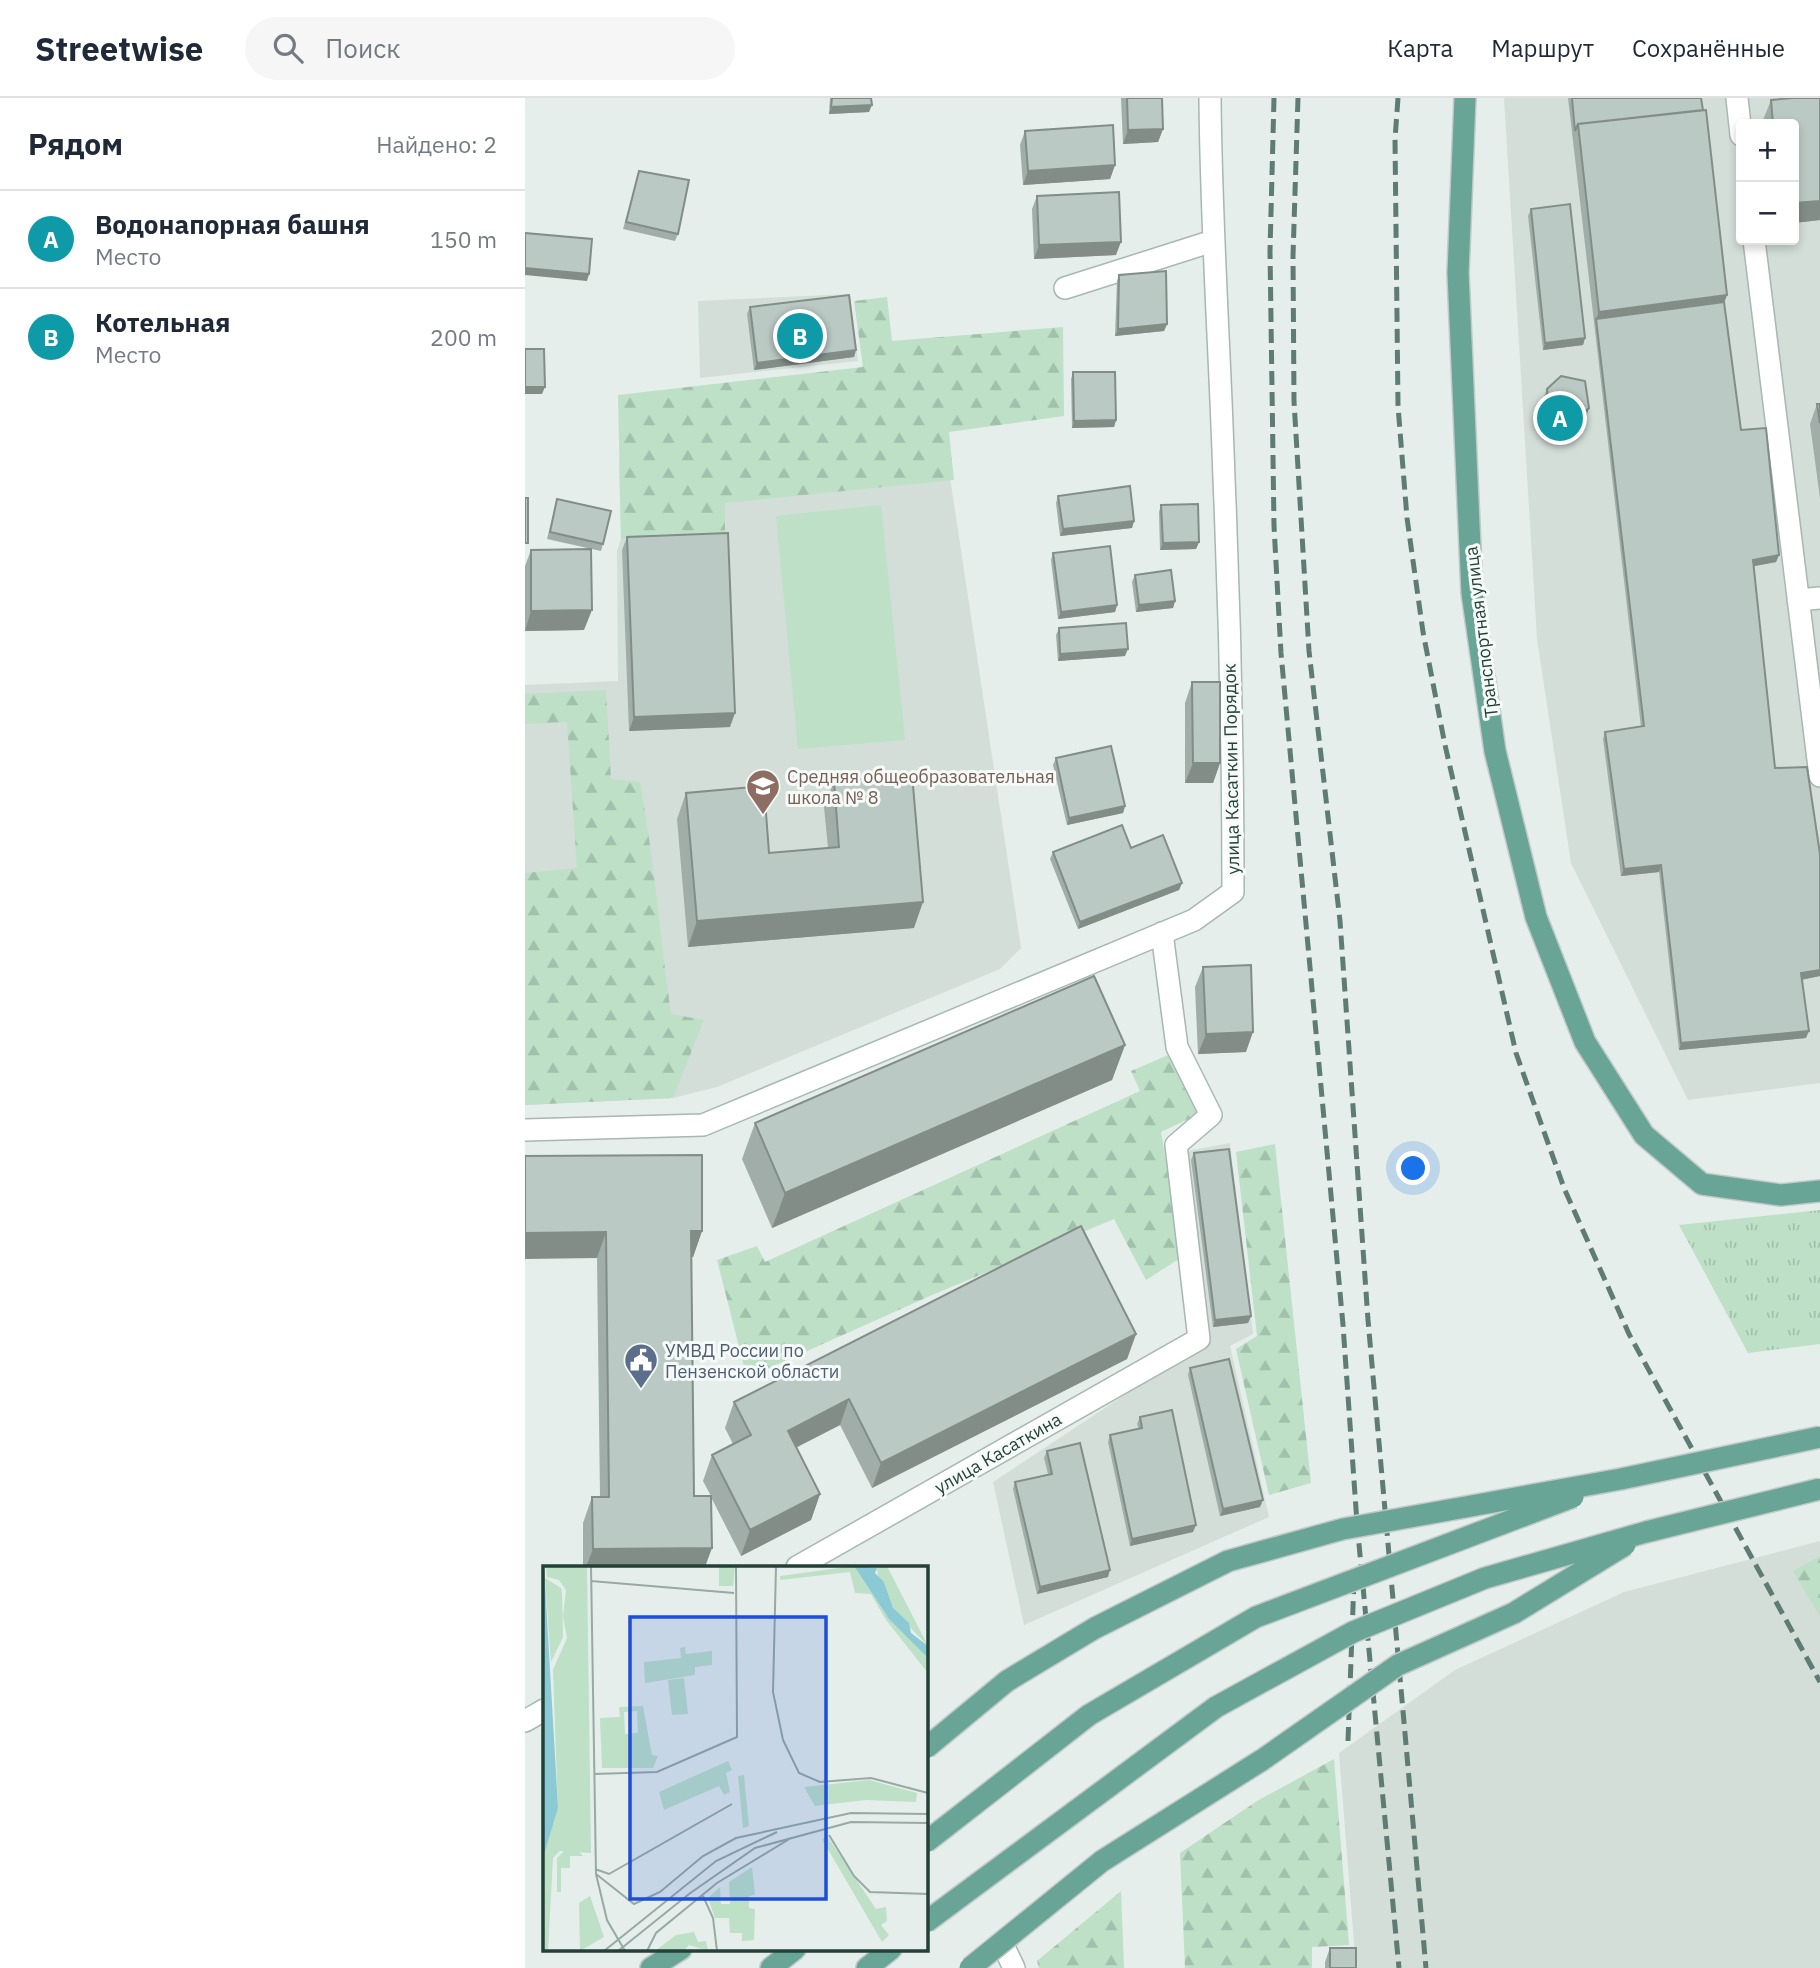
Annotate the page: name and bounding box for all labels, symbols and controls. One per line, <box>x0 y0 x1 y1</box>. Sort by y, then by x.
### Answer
search box <box>245 17 735 80</box>
text: Streetwise <box>35 27 203 70</box>
icon: search <box>269 29 307 67</box>
text: Поиск <box>325 31 401 65</box>
text: Карта <box>1387 32 1453 64</box>
text: Маршрут <box>1491 32 1594 64</box>
text: Сохранённые <box>1632 32 1785 64</box>
map controls <box>1736 119 1799 245</box>
button: + <box>1736 119 1799 182</box>
text: Рядом <box>28 124 123 163</box>
text: Найдено: 2 <box>376 129 497 159</box>
button: − <box>1736 182 1799 245</box>
text: Водонапорная башня <box>95 207 370 241</box>
text: A <box>43 224 59 254</box>
text: 150 m <box>430 224 497 254</box>
text: Место <box>95 241 161 271</box>
text: Котельная <box>95 305 231 339</box>
pin: B <box>777 310 823 362</box>
text: B <box>43 322 59 352</box>
text: 200 m <box>430 322 497 352</box>
text: Место <box>95 339 161 369</box>
pin: A <box>1537 392 1583 444</box>
street label: Транспортная улица <box>1459 545 1503 719</box>
street label: улица Касаткин Порядок <box>1218 663 1244 875</box>
place label: Средняя общеобразовательная школа № 8 <box>787 765 1055 809</box>
school or university icon: Средняя общеобразовательная школа № 8 <box>744 767 782 816</box>
your location <box>1396 1151 1430 1185</box>
place label: УМВД России по Пензенской области <box>665 1339 839 1383</box>
public building icon: УМВД России по Пензенской области <box>622 1341 660 1390</box>
street label: улица Касаткина <box>930 1407 1066 1499</box>
inset map <box>543 1566 927 1951</box>

